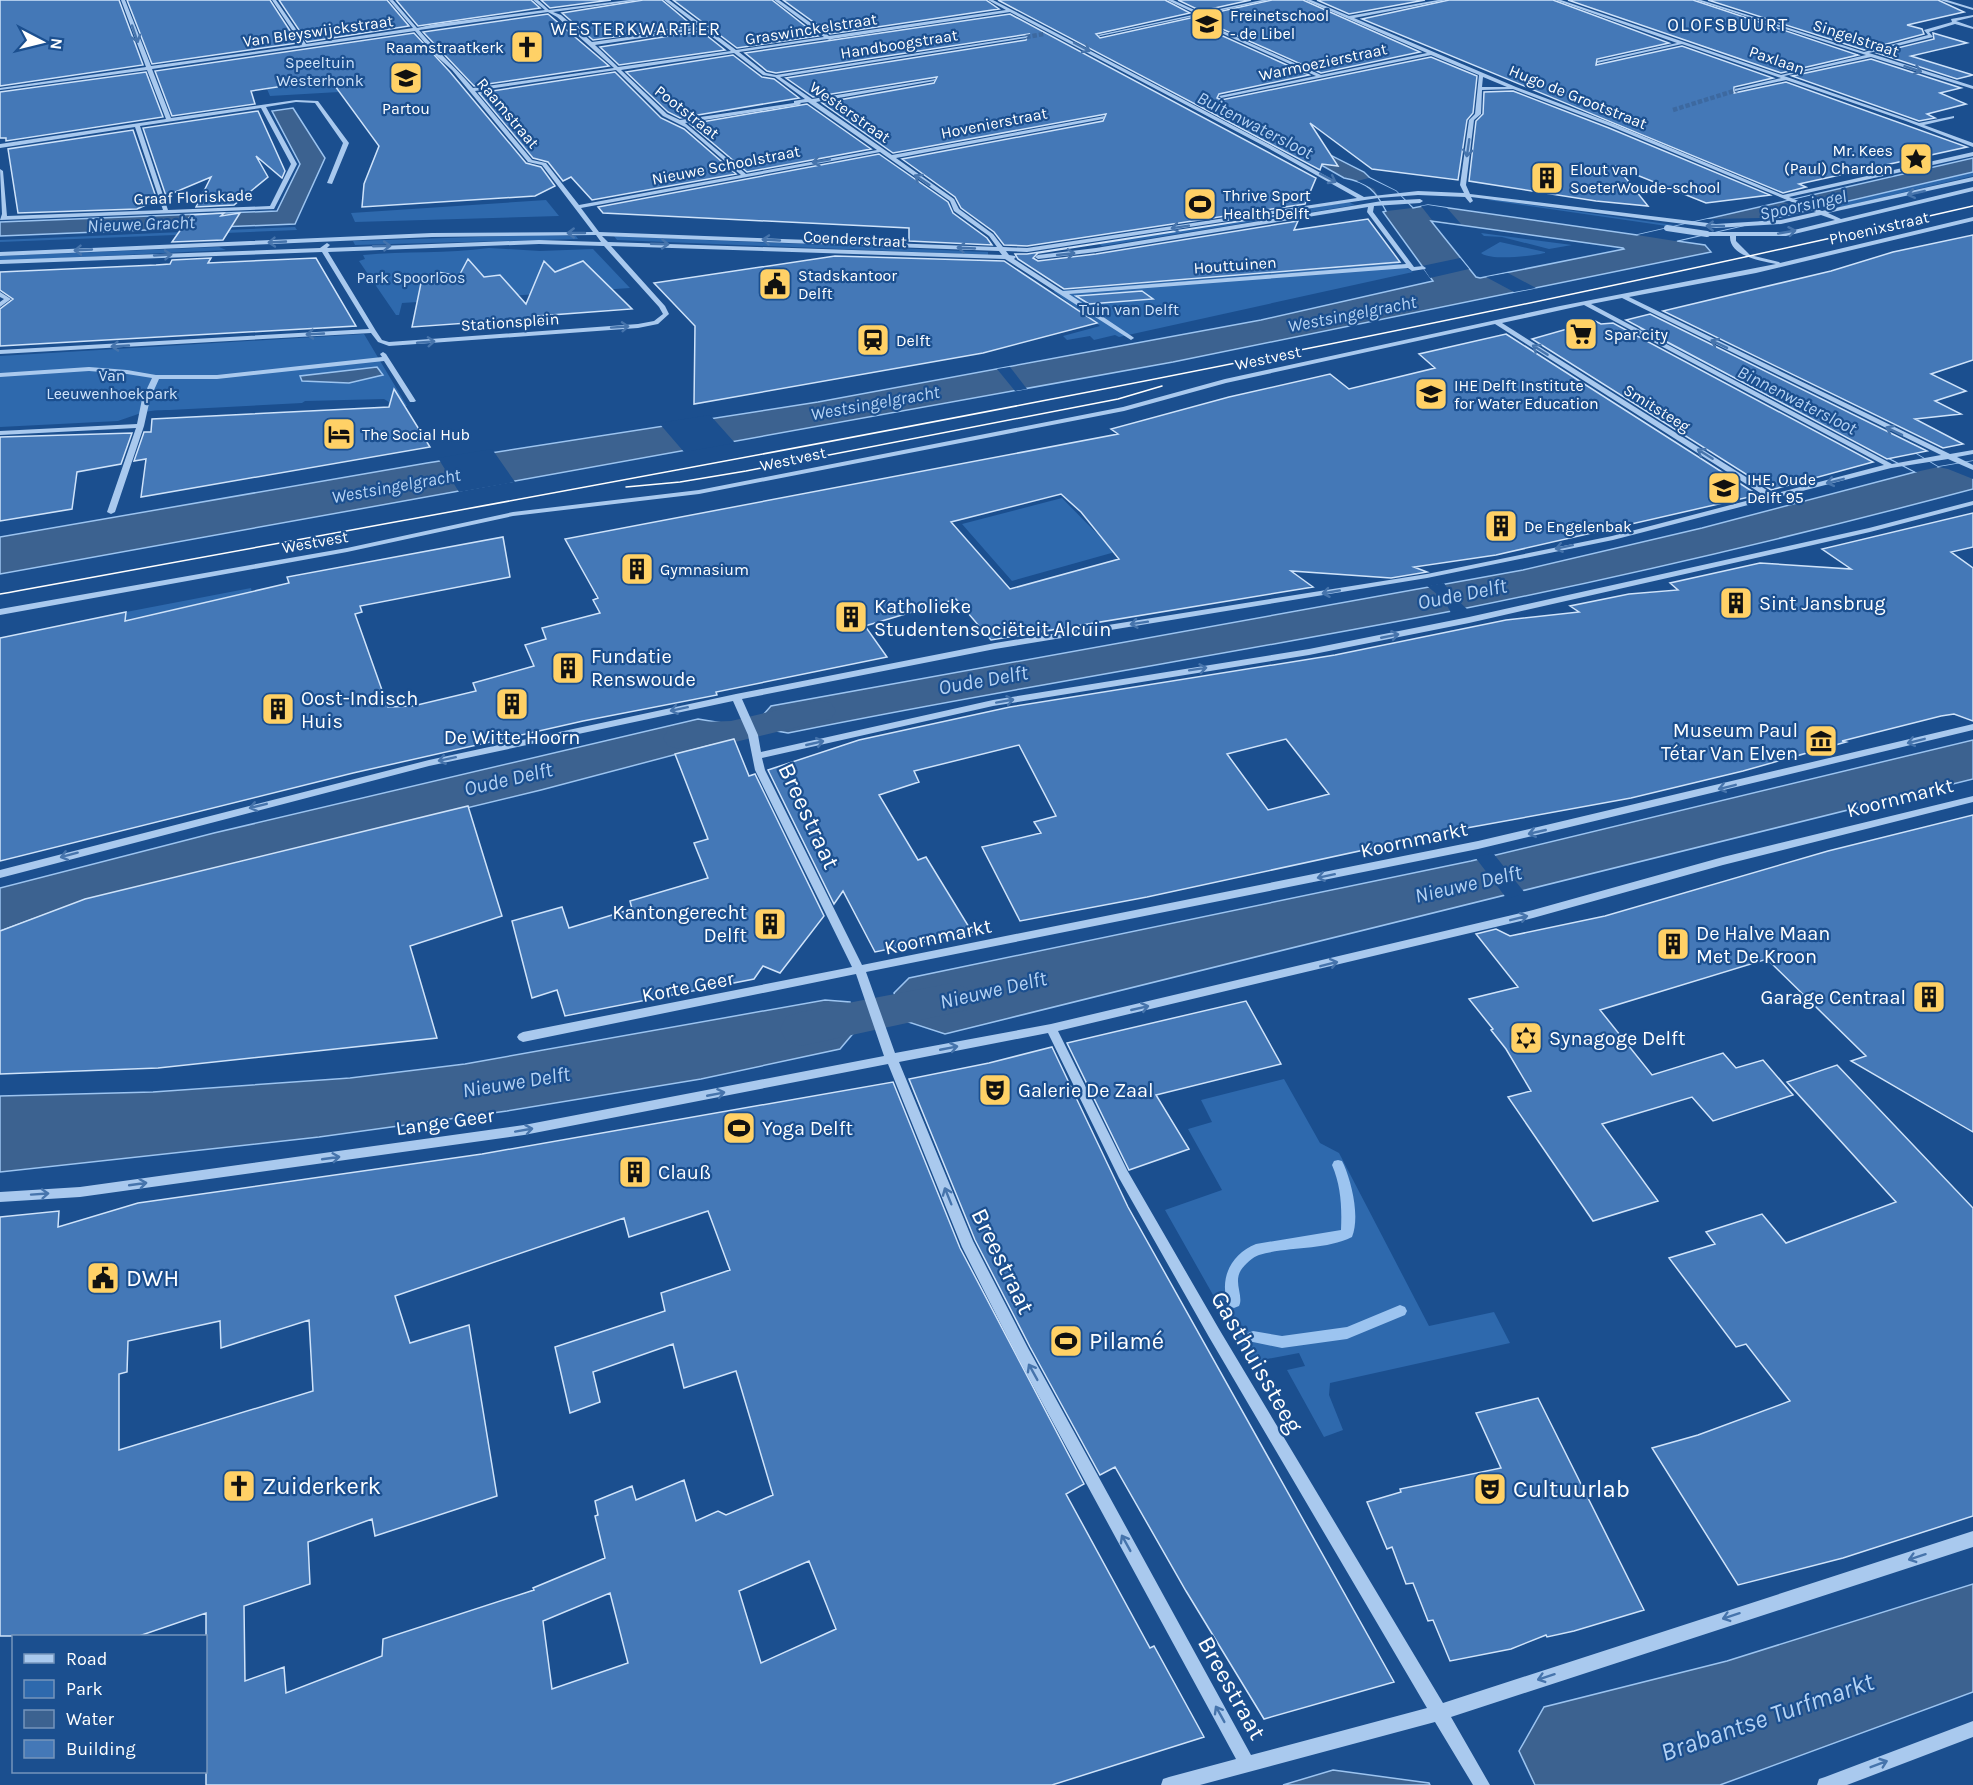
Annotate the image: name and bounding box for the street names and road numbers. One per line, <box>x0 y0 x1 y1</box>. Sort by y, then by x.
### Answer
street label: Graswinckelstraat <box>744 9 878 49</box>
street label: Van Bleyswijckstraat <box>242 11 394 51</box>
street label: Singelstraat <box>1810 15 1902 61</box>
street label: Handboogstraat <box>839 25 959 63</box>
street label: Warmoezierstraat <box>1257 39 1389 85</box>
street label: Paxlaan <box>1747 42 1807 78</box>
street label: Hugo de Grootstraat <box>1506 61 1650 133</box>
street label: Raamstraat <box>473 74 543 152</box>
street label: Westerstraat <box>806 77 894 147</box>
street label: Pootstraat <box>651 81 723 143</box>
street label: Hovenierstraat <box>939 103 1049 143</box>
street label: Nieuwe Schoolstraat <box>650 141 802 189</box>
street label: Graaf Floriskade <box>133 185 253 209</box>
street label: Phoenixstraat <box>1827 207 1931 249</box>
street label: Coenderstraat <box>803 227 907 251</box>
street label: Houttuinen <box>1193 253 1277 277</box>
street label: Stationsplein <box>460 309 560 335</box>
street label: Westvest <box>1233 342 1303 374</box>
street label: Smitsteeg <box>1620 380 1694 436</box>
street label: Westvest <box>758 443 828 475</box>
street label: Westvest <box>280 527 350 557</box>
street label: Breestraat <box>772 758 846 874</box>
street label: Koornmarkt <box>1844 774 1956 822</box>
street label: Koornmarkt <box>1358 817 1470 863</box>
street label: Koornmarkt <box>882 914 994 960</box>
street label: Korte Geer <box>640 967 737 1007</box>
street label: Lange Geer <box>394 1104 497 1140</box>
street label: Breestraat <box>965 1204 1041 1318</box>
street label: Gasthuissteeg <box>1205 1286 1309 1438</box>
street label: Breestraat <box>1192 1631 1272 1745</box>

